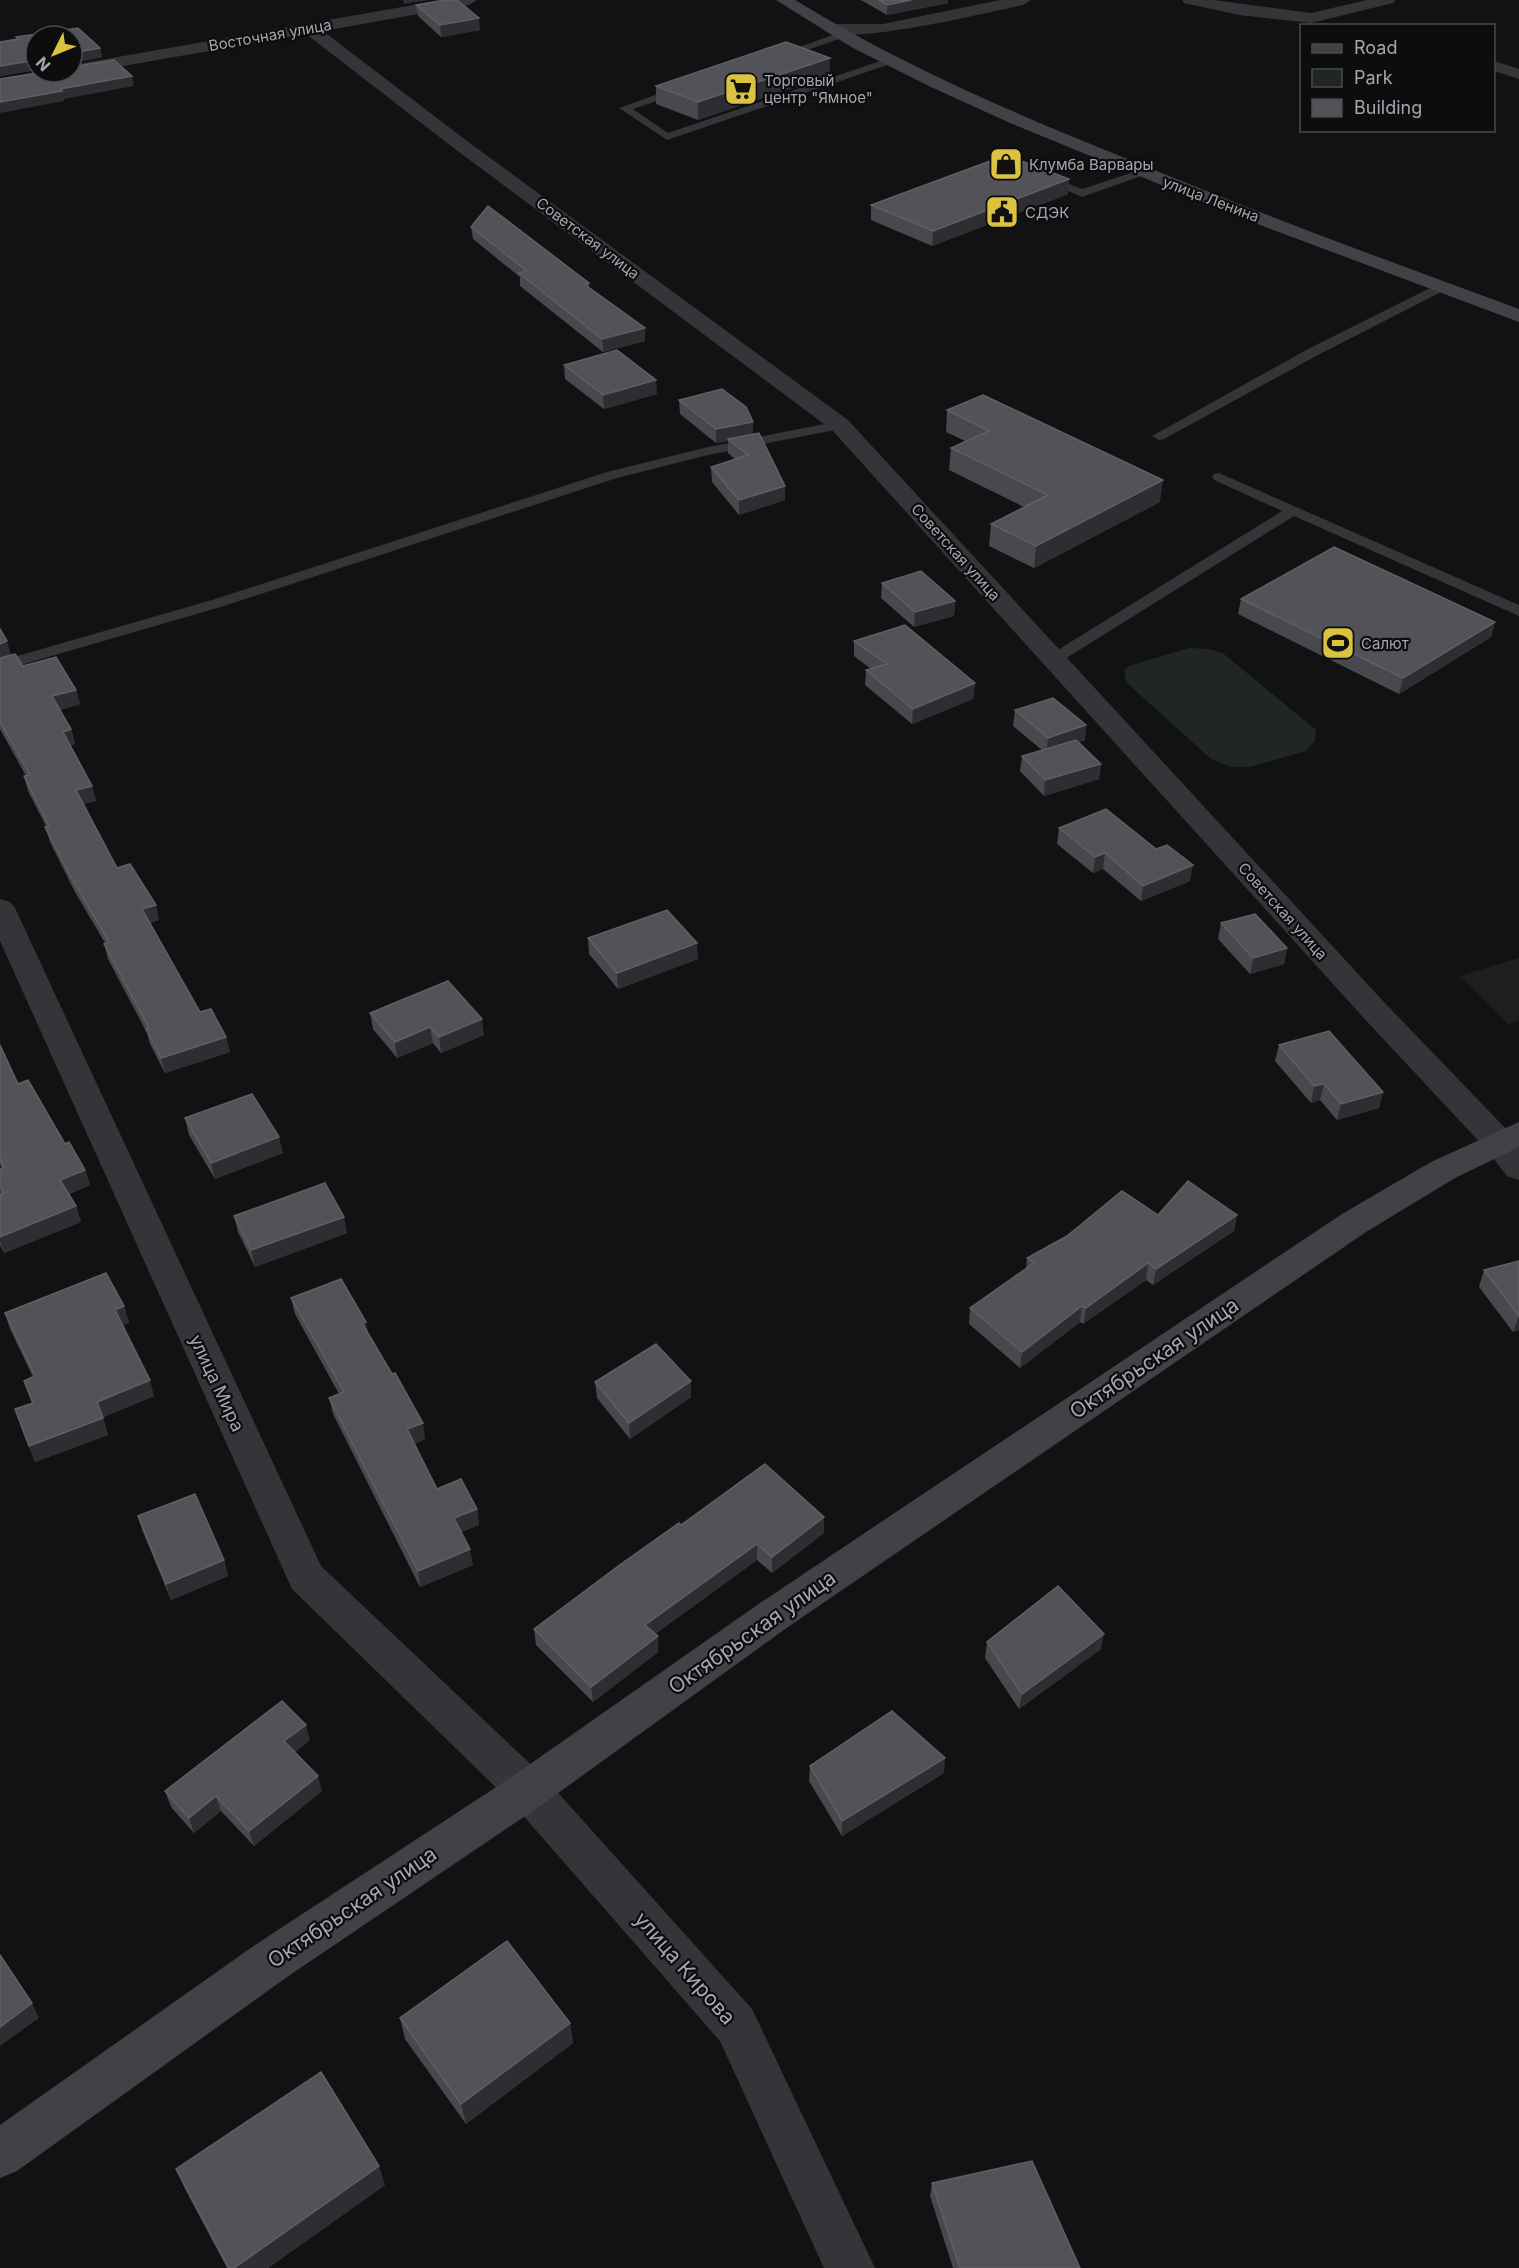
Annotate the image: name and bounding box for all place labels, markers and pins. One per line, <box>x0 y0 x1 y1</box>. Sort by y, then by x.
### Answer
supermarket icon: Торговый центр "Ямное" <box>723 71 759 107</box>
place label: Торговый центр "Ямное" <box>764 71 873 107</box>
shop icon: Клумба Варвары <box>988 146 1024 182</box>
place label: Клумба Варвары <box>1029 155 1154 174</box>
public building icon: СДЭК <box>984 194 1020 230</box>
place label: СДЭК <box>1025 203 1069 222</box>
sports icon: Салют <box>1320 625 1356 661</box>
place label: Салют <box>1361 634 1409 653</box>

